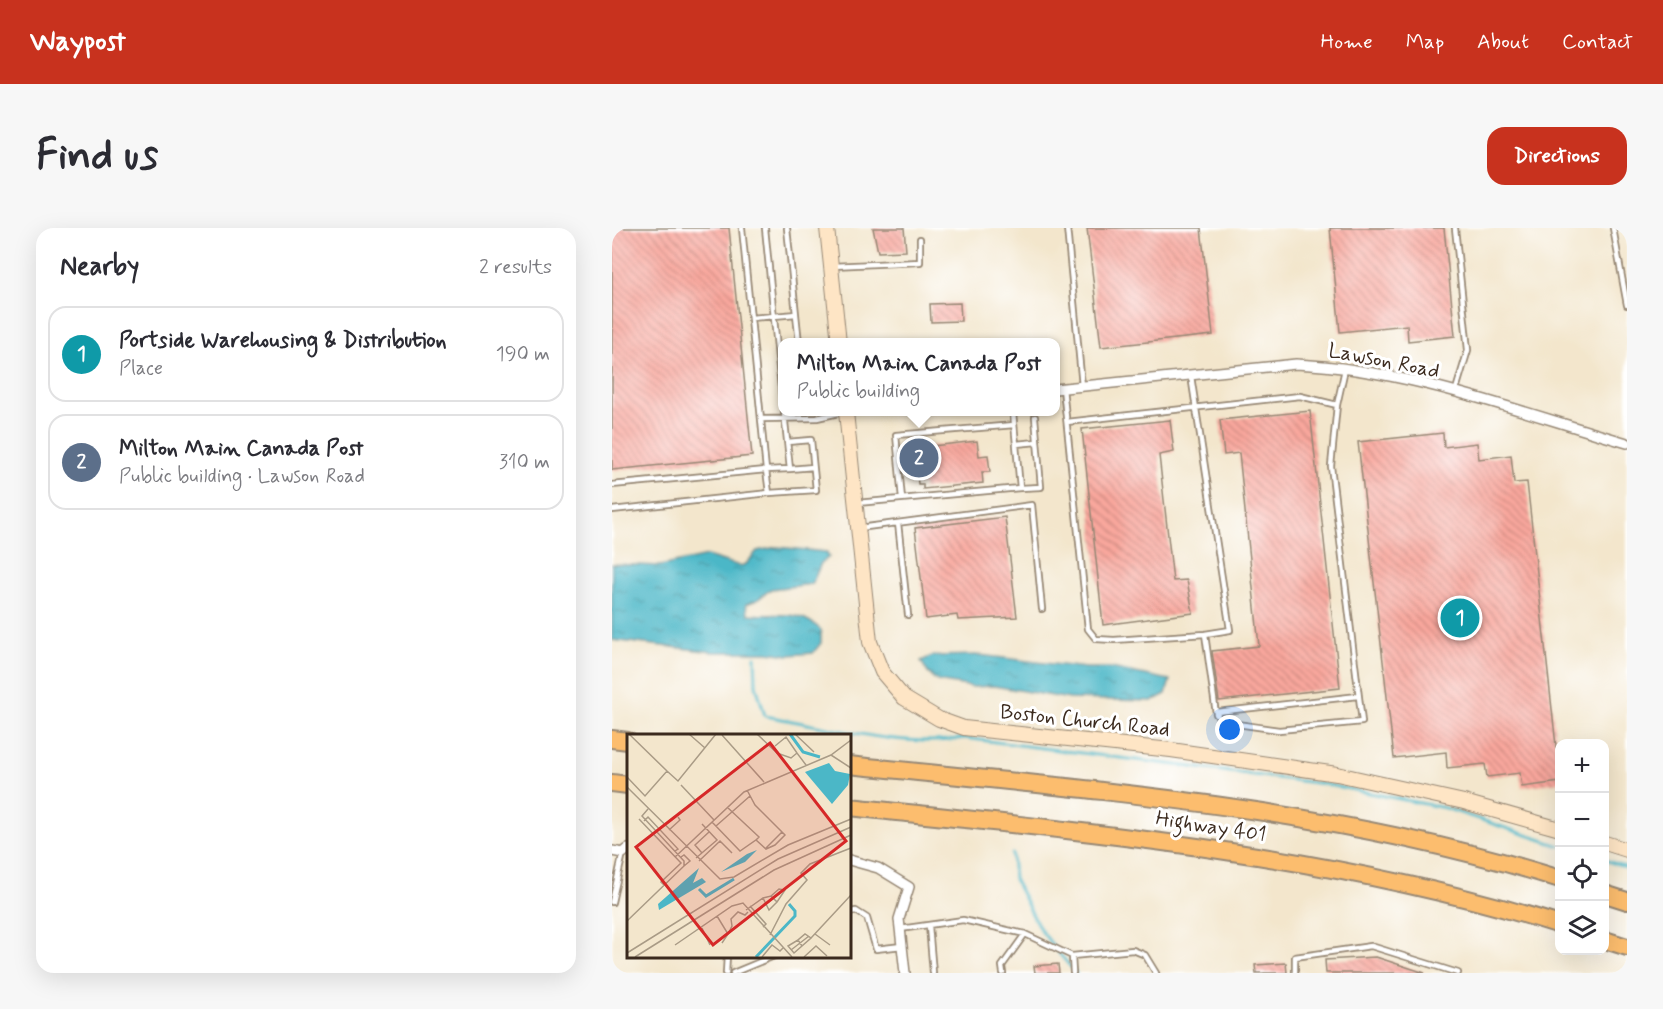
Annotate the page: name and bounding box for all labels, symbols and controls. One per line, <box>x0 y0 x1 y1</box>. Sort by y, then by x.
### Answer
text: Waypost <box>30 24 126 61</box>
text: Home <box>1321 28 1373 56</box>
text: Map <box>1406 28 1444 56</box>
text: About <box>1477 28 1529 56</box>
text: Contact <box>1562 28 1633 56</box>
button: Directions <box>1487 127 1627 185</box>
text: Find us <box>36 129 158 184</box>
text: Nearby <box>60 250 139 284</box>
text: 2 results <box>479 254 552 281</box>
text: Portside Warehousing & Distribution <box>119 327 447 355</box>
street label: Lawson Road <box>1326 336 1442 385</box>
popup <box>778 338 1060 416</box>
text: 1 <box>77 341 86 368</box>
text: 190 m <box>496 341 550 368</box>
text: Milton Main Canada Post <box>797 350 1041 378</box>
text: Place <box>119 355 163 382</box>
text: Public building <box>797 378 920 405</box>
text: Milton Main Canada Post <box>119 435 363 463</box>
pin: 2 <box>900 436 938 480</box>
text: 2 <box>77 449 86 476</box>
text: 310 m <box>499 449 550 476</box>
text: Public building · Lawson Road <box>119 463 365 490</box>
pin: 1 <box>1440 596 1480 640</box>
street label: Boston Church Road <box>999 698 1171 744</box>
your location <box>1215 715 1244 744</box>
inset map <box>627 734 850 958</box>
map controls <box>1555 739 1609 955</box>
button: + <box>1555 739 1609 793</box>
button: − <box>1555 793 1609 847</box>
street label: Highway 401 <box>1153 804 1268 852</box>
button: locate <box>1555 847 1609 901</box>
button: layers <box>1555 901 1609 955</box>

